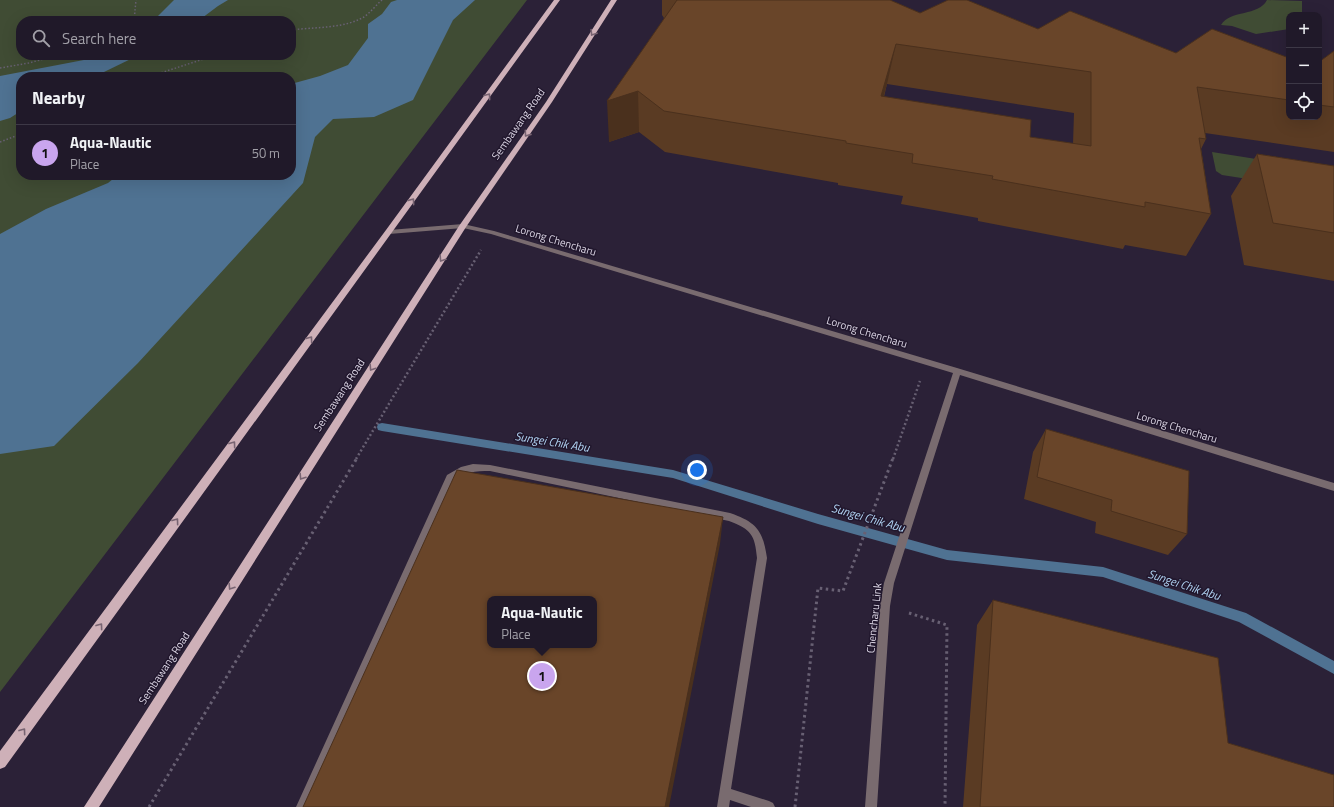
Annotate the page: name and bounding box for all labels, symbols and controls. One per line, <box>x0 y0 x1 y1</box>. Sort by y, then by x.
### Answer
map controls <box>1286 12 1322 120</box>
button: + <box>1286 12 1322 48</box>
search box <box>16 16 296 60</box>
icon: search <box>30 27 52 49</box>
text: Search here <box>62 27 136 50</box>
one-way arrow <box>590 29 598 36</box>
button: − <box>1286 48 1322 84</box>
button: locate <box>1286 84 1322 120</box>
text: Nearby <box>32 85 85 111</box>
street label: Sembawang Road <box>487 85 549 163</box>
one-way arrow <box>483 93 490 100</box>
one-way arrow <box>525 130 532 137</box>
text: Aqua-Nautic <box>70 131 152 154</box>
text: 1 <box>41 143 49 163</box>
text: 50 m <box>252 143 280 163</box>
text: Place <box>70 154 99 174</box>
one-way arrow <box>407 198 415 205</box>
street label: Lorong Chencharu <box>514 220 599 260</box>
one-way arrow <box>440 254 447 261</box>
street label: Lorong Chencharu <box>825 312 910 352</box>
one-way arrow <box>305 337 312 344</box>
street label: Sembawang Road <box>310 355 369 434</box>
one-way arrow <box>369 364 376 371</box>
street label: Lorong Chencharu <box>1135 407 1220 447</box>
water label: Sungei Chik Abu <box>513 426 592 457</box>
one-way arrow <box>228 441 235 448</box>
your location <box>687 460 707 480</box>
one-way arrow <box>299 473 306 480</box>
water label: Sungei Chik Abu <box>829 498 908 537</box>
one-way arrow <box>171 518 178 525</box>
water label: Sungei Chik Abu <box>1145 564 1224 606</box>
street label: Chencharu Link <box>862 581 886 654</box>
one-way arrow <box>229 583 236 590</box>
popup <box>487 596 597 648</box>
text: Aqua-Nautic <box>501 601 583 624</box>
one-way arrow <box>95 623 102 630</box>
text: Place <box>501 624 531 644</box>
street label: Sembawang Road <box>135 628 194 707</box>
pin: 1 <box>529 661 555 691</box>
one-way arrow <box>18 728 25 735</box>

